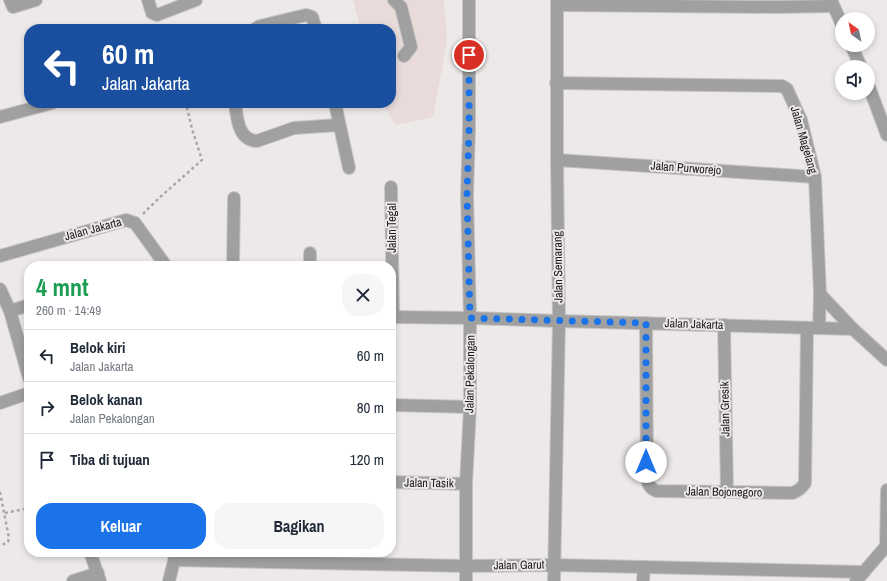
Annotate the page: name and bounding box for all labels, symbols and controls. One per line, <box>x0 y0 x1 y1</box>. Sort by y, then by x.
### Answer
north arrow <box>835 12 875 52</box>
map controls <box>835 12 875 100</box>
text: 60 m <box>102 35 154 73</box>
pin <box>452 38 486 72</box>
icon: left <box>36 40 88 92</box>
icon: arrive <box>458 44 480 66</box>
button: sound <box>835 60 875 100</box>
text: Jalan Jakarta <box>102 71 190 96</box>
street label: Jalan Magelang <box>787 104 821 176</box>
street label: Jalan Purworejo <box>650 158 722 178</box>
street label: Jalan Tegal <box>384 203 400 253</box>
street label: Jalan Jakarta <box>63 214 124 244</box>
street label: Jalan Semarang <box>549 231 567 303</box>
text: 4 mnt <box>36 271 89 303</box>
button: close <box>342 274 384 316</box>
text: 260 m · 14:49 <box>36 302 101 319</box>
street label: Jalan Jakarta <box>664 315 724 333</box>
street label: Jalan Pekalongan <box>461 335 479 413</box>
text: Belok kiri <box>70 337 125 358</box>
icon: left <box>36 345 58 367</box>
text: 60 m <box>357 345 384 366</box>
text: Jalan Jakarta <box>70 358 133 375</box>
street label: Jalan Gresik <box>717 381 733 437</box>
text: Belok kanan <box>70 389 142 410</box>
icon: right <box>36 397 58 419</box>
text: 80 m <box>357 397 384 418</box>
text: Jalan Pekalongan <box>70 410 155 427</box>
position arrow <box>625 441 667 483</box>
icon: arrive <box>36 449 58 471</box>
text: Tiba di tujuan <box>70 449 150 470</box>
text: 120 m <box>350 449 384 470</box>
street label: Jalan Tasik <box>404 475 454 491</box>
street label: Jalan Bojonegoro <box>686 483 762 501</box>
button: Keluar <box>36 503 206 549</box>
button: Bagikan <box>214 503 384 549</box>
street label: Jalan Garut <box>493 557 545 573</box>

